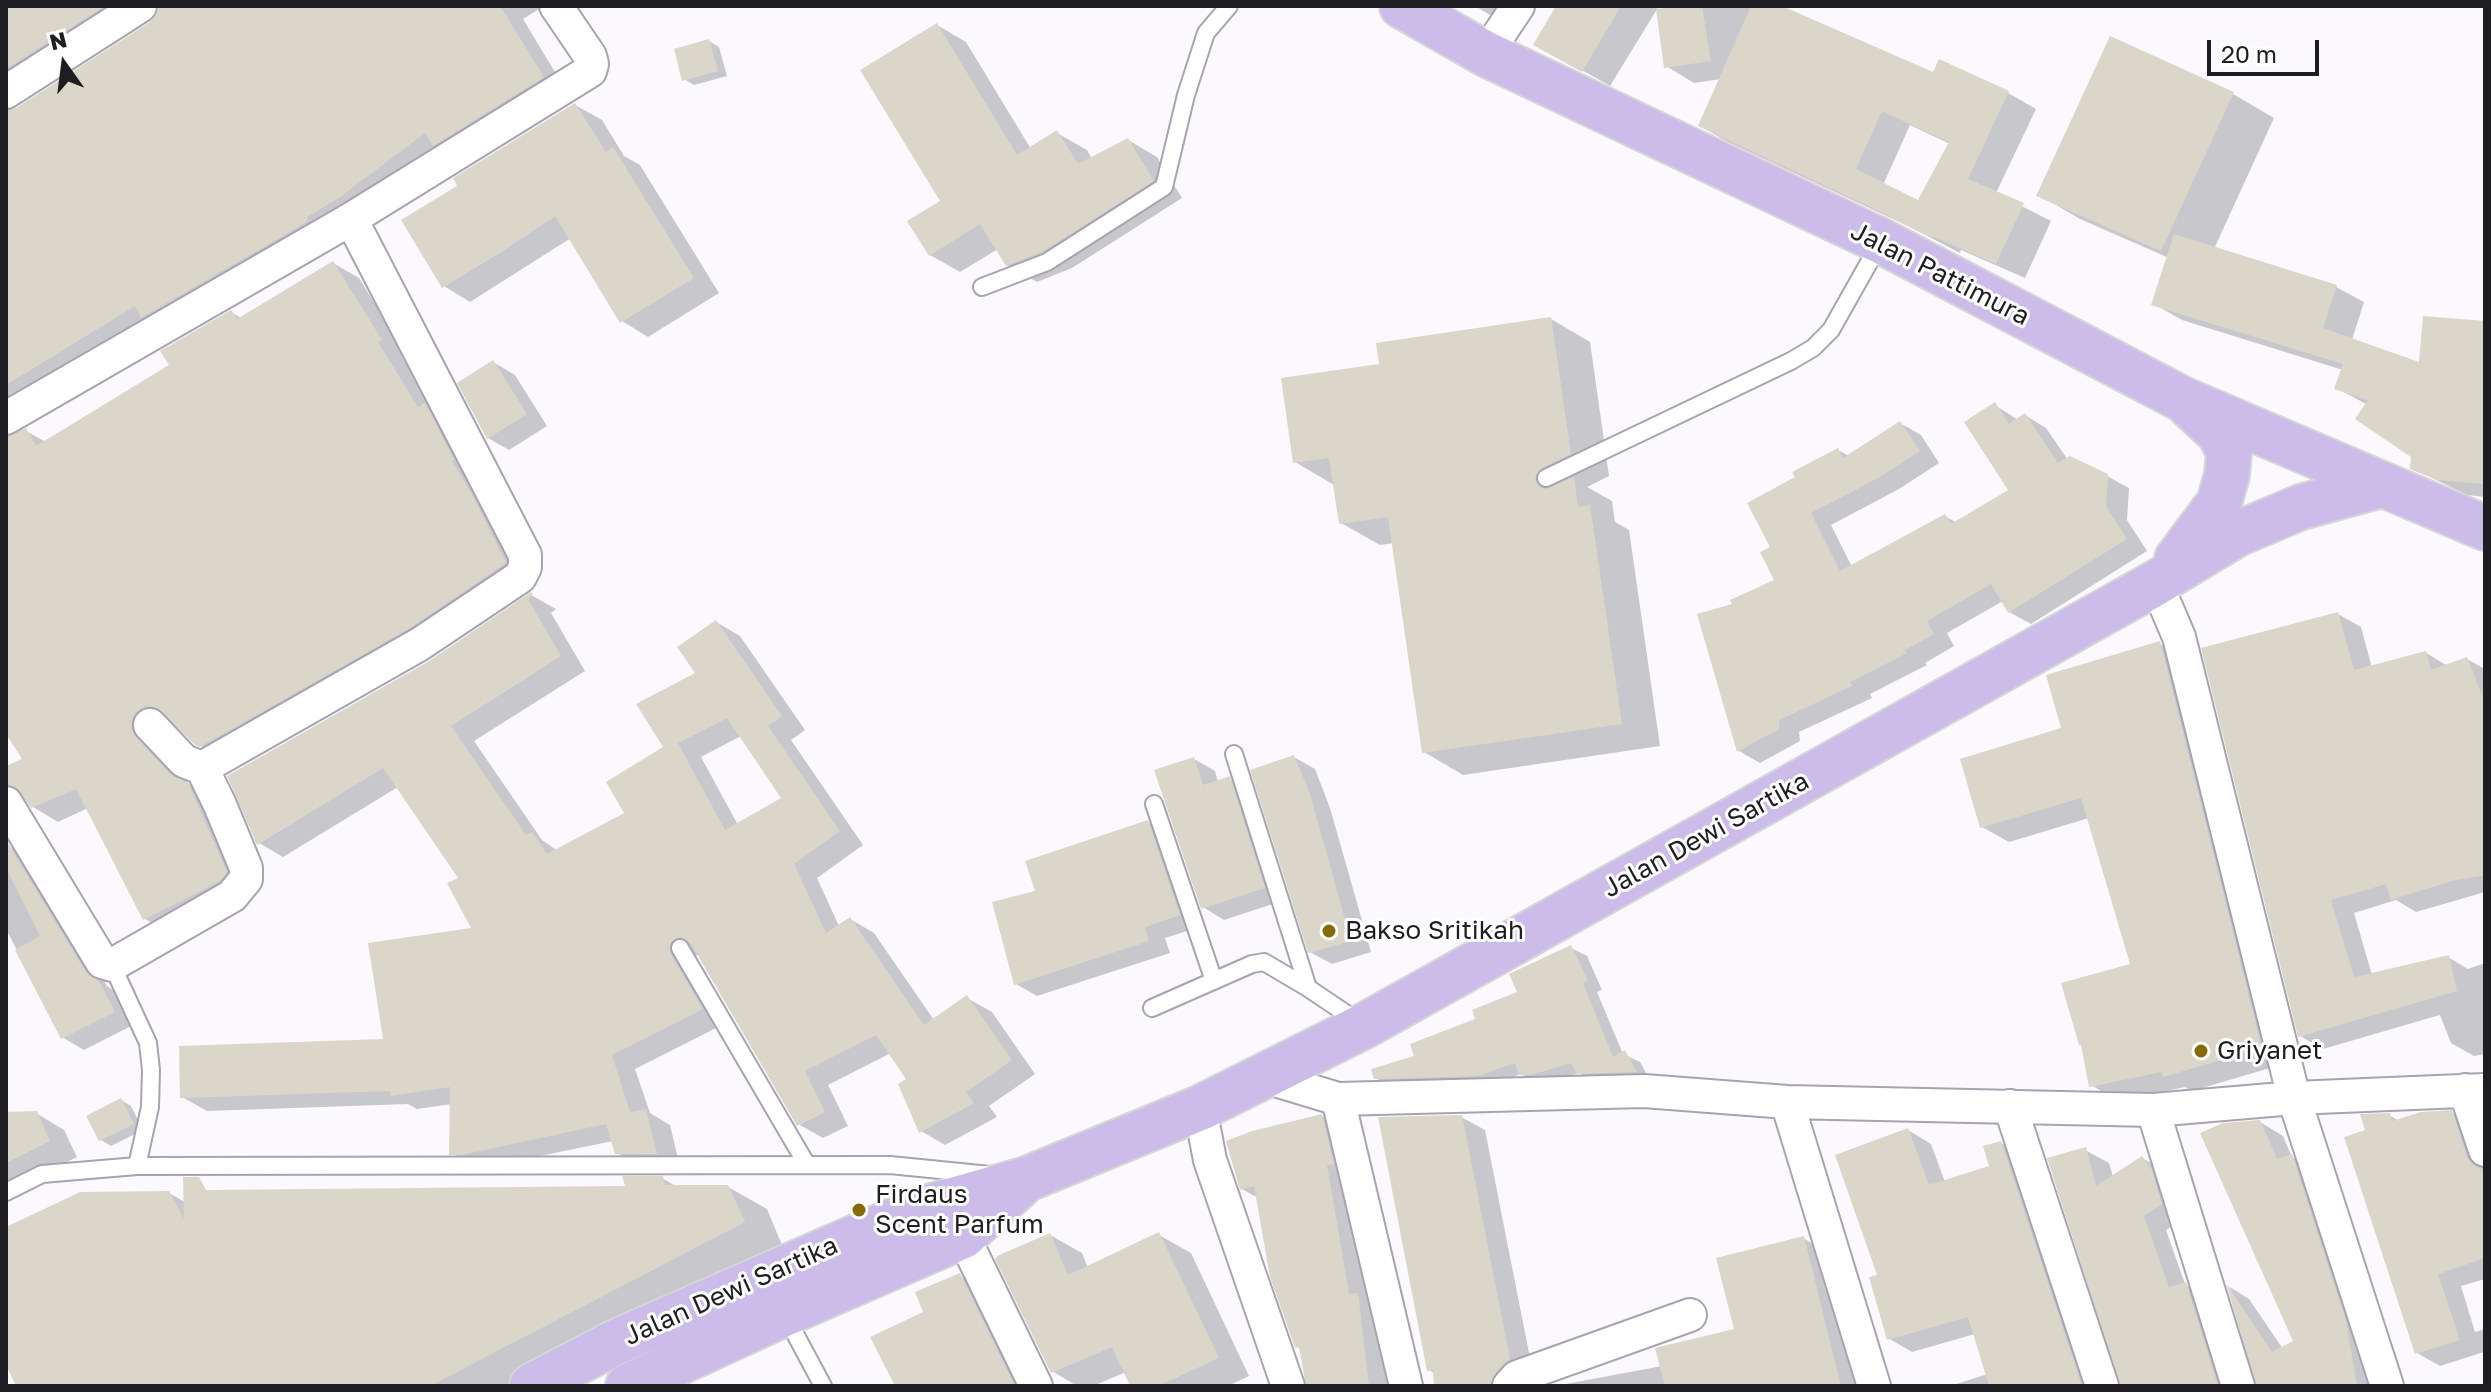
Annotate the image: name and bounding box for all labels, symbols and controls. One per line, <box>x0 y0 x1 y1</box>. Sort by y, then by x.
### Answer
north arrow <box>24 24 104 104</box>
scale bar <box>2211 24 2323 74</box>
text: N <box>47 25 69 55</box>
text: 20 m <box>2221 39 2277 68</box>
street label: Jalan Pattimura <box>1845 215 2035 333</box>
street label: Jalan Dewi Sartika <box>1598 765 1814 905</box>
place label: Bakso Sritikah <box>1345 915 1524 947</box>
marker: Bakso Sritikah <box>1320 922 1338 940</box>
place label: Griyanet <box>2217 1035 2322 1067</box>
marker: Griyanet <box>2192 1042 2210 1060</box>
place label: Firdaus Scent Parfum <box>875 1179 1044 1240</box>
marker: Firdaus Scent Parfum <box>850 1201 868 1219</box>
street label: Jalan Dewi Sartika <box>619 1230 843 1352</box>

